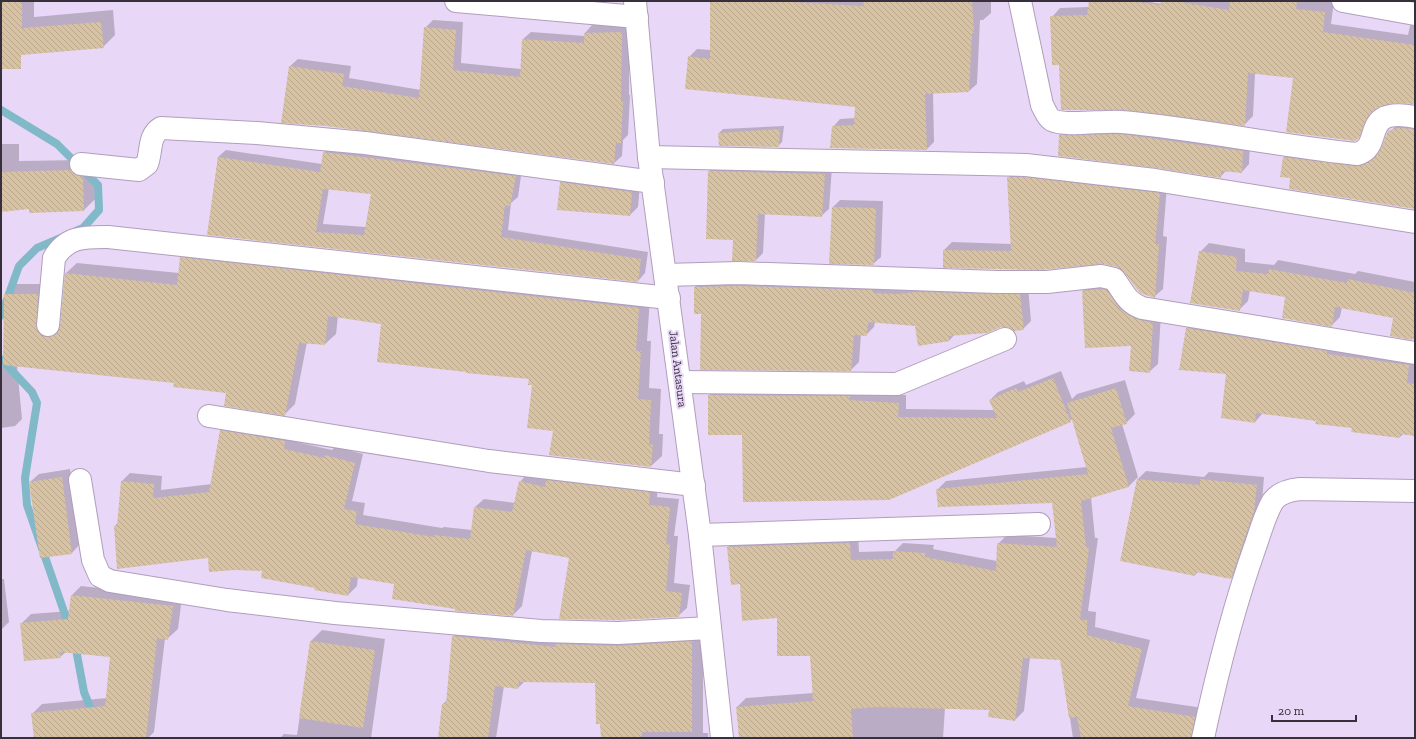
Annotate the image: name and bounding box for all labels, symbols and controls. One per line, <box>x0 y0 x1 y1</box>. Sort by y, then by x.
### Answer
street label: Jalan Antasura <box>666 330 690 408</box>
scale bar <box>1272 697 1356 723</box>
text: 20 m <box>1278 704 1305 718</box>

